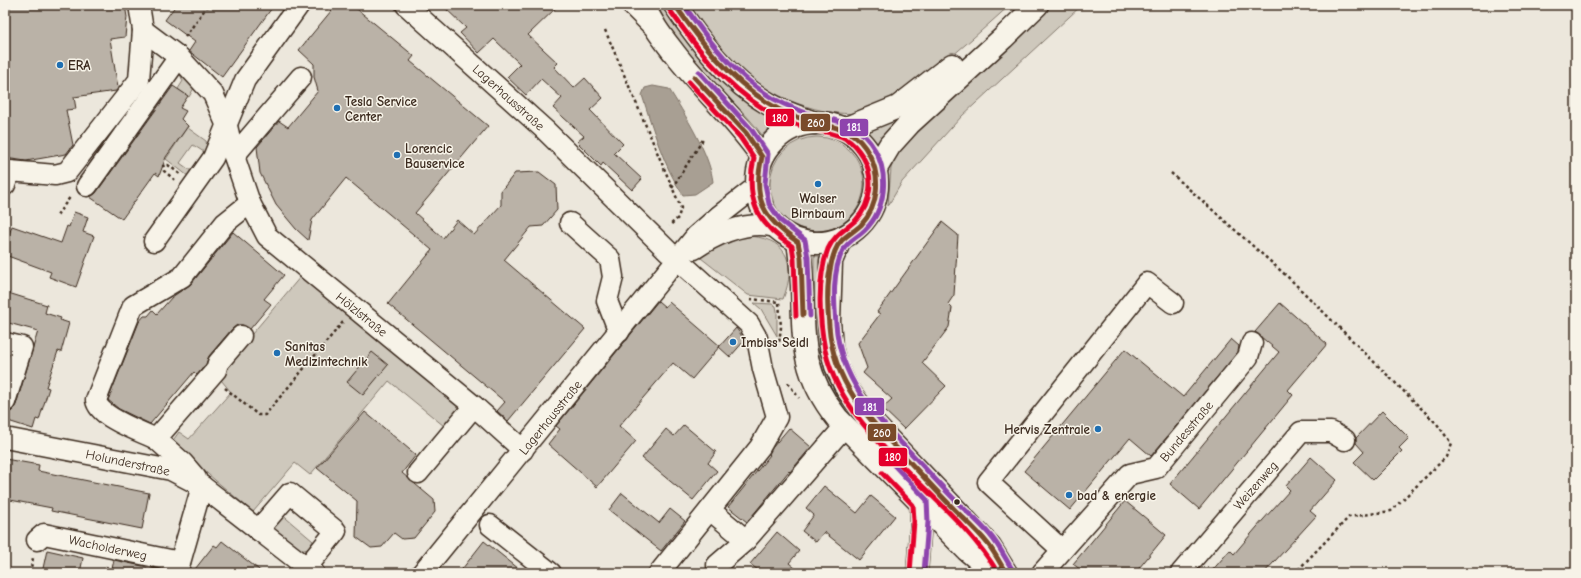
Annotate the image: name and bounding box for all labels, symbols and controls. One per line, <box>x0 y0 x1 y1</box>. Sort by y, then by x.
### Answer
place label: ERA <box>68 58 91 73</box>
marker: ERA <box>55 60 65 70</box>
street label: Lagerhausstraße <box>470 61 548 134</box>
place label: Tesla Service Center <box>345 94 417 124</box>
marker: Tesla Service Center <box>332 103 342 113</box>
line badge: 180 <box>765 108 795 127</box>
text: 180 <box>772 112 788 125</box>
line badge: 260 <box>800 113 831 132</box>
text: 260 <box>807 117 825 130</box>
line badge: 181 <box>839 118 869 137</box>
text: 181 <box>847 121 861 134</box>
place label: Lorencic Bauservice <box>405 141 465 171</box>
marker: Lorencic Bauservice <box>392 150 402 160</box>
marker: Walser Birnbaum <box>813 179 823 189</box>
place label: Walser Birnbaum <box>791 191 845 221</box>
street label: Hölzlstraße <box>333 289 391 340</box>
place label: Imbiss Seidl <box>741 335 809 350</box>
marker: Imbiss Seidl <box>728 337 738 347</box>
place label: Sanitas Medizintechnik <box>285 339 368 369</box>
marker: Sanitas Medizintechnik <box>272 348 282 358</box>
street label: Lagerhausstraße <box>516 377 585 458</box>
line badge: 181 <box>854 397 885 416</box>
street label: Bundesstraße <box>1157 397 1216 465</box>
text: 181 <box>863 401 877 414</box>
place label: Hervis Zentrale <box>1004 422 1091 437</box>
line badge: 260 <box>867 423 897 442</box>
marker: Hervis Zentrale <box>1093 424 1103 434</box>
text: 260 <box>873 427 891 440</box>
street label: Holunderstraße <box>84 446 172 479</box>
line badge: 180 <box>878 447 908 467</box>
text: 180 <box>885 451 901 464</box>
street label: Weizenweg <box>1230 458 1281 513</box>
place label: bad & energie <box>1077 488 1157 503</box>
marker: bad & energie <box>1064 490 1074 500</box>
unlabelled marker <box>952 497 962 507</box>
street label: Wacholderweg <box>67 532 148 563</box>

